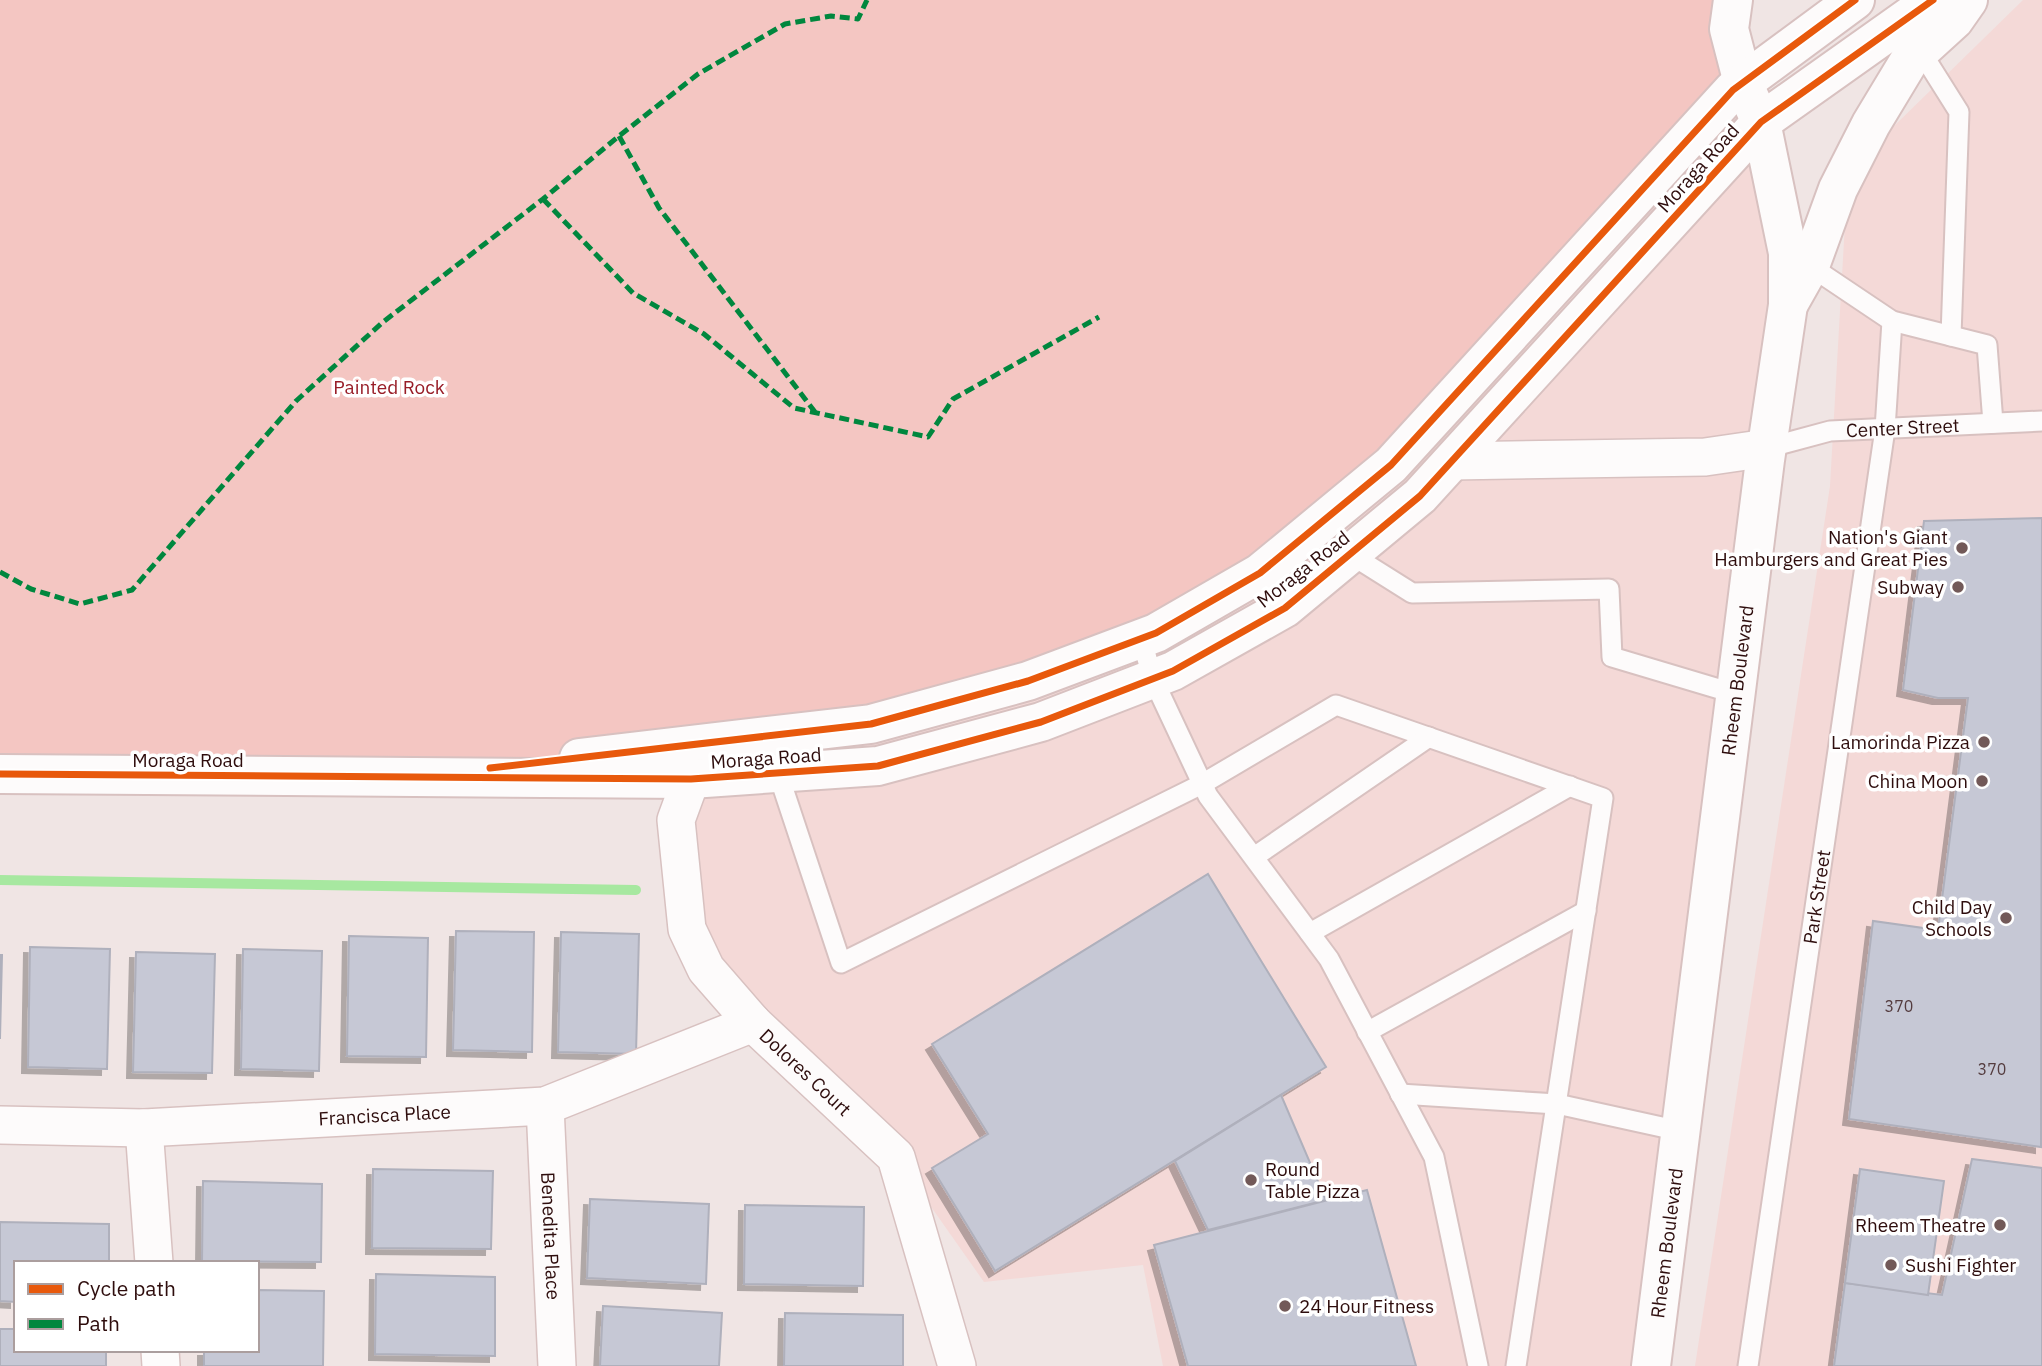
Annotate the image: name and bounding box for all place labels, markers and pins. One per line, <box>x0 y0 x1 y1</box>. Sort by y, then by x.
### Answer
place label: Nation's Giant Hamburgers and Great Pies <box>1714 525 1948 571</box>
marker: Nation's Giant Hamburgers and Great Pies <box>1954 540 1970 556</box>
place label: Subway <box>1877 575 1945 599</box>
marker: Subway <box>1950 579 1966 595</box>
place label: Lamorinda Pizza <box>1831 730 1970 754</box>
marker: Lamorinda Pizza <box>1976 734 1992 750</box>
place label: China Moon <box>1868 769 1968 793</box>
marker: China Moon <box>1974 773 1990 789</box>
place label: Child Day Schools <box>1912 895 1993 941</box>
marker: Child Day Schools <box>1998 910 2014 926</box>
place label: Round Table Pizza <box>1265 1157 1360 1203</box>
marker: Round Table Pizza <box>1243 1172 1259 1188</box>
place label: Rheem Theatre <box>1855 1213 1986 1237</box>
marker: Rheem Theatre <box>1992 1217 2008 1233</box>
place label: Sushi Fighter <box>1905 1253 2016 1277</box>
marker: Sushi Fighter <box>1883 1257 1899 1273</box>
place label: 24 Hour Fitness <box>1299 1294 1434 1318</box>
marker: 24 Hour Fitness <box>1277 1298 1293 1314</box>

